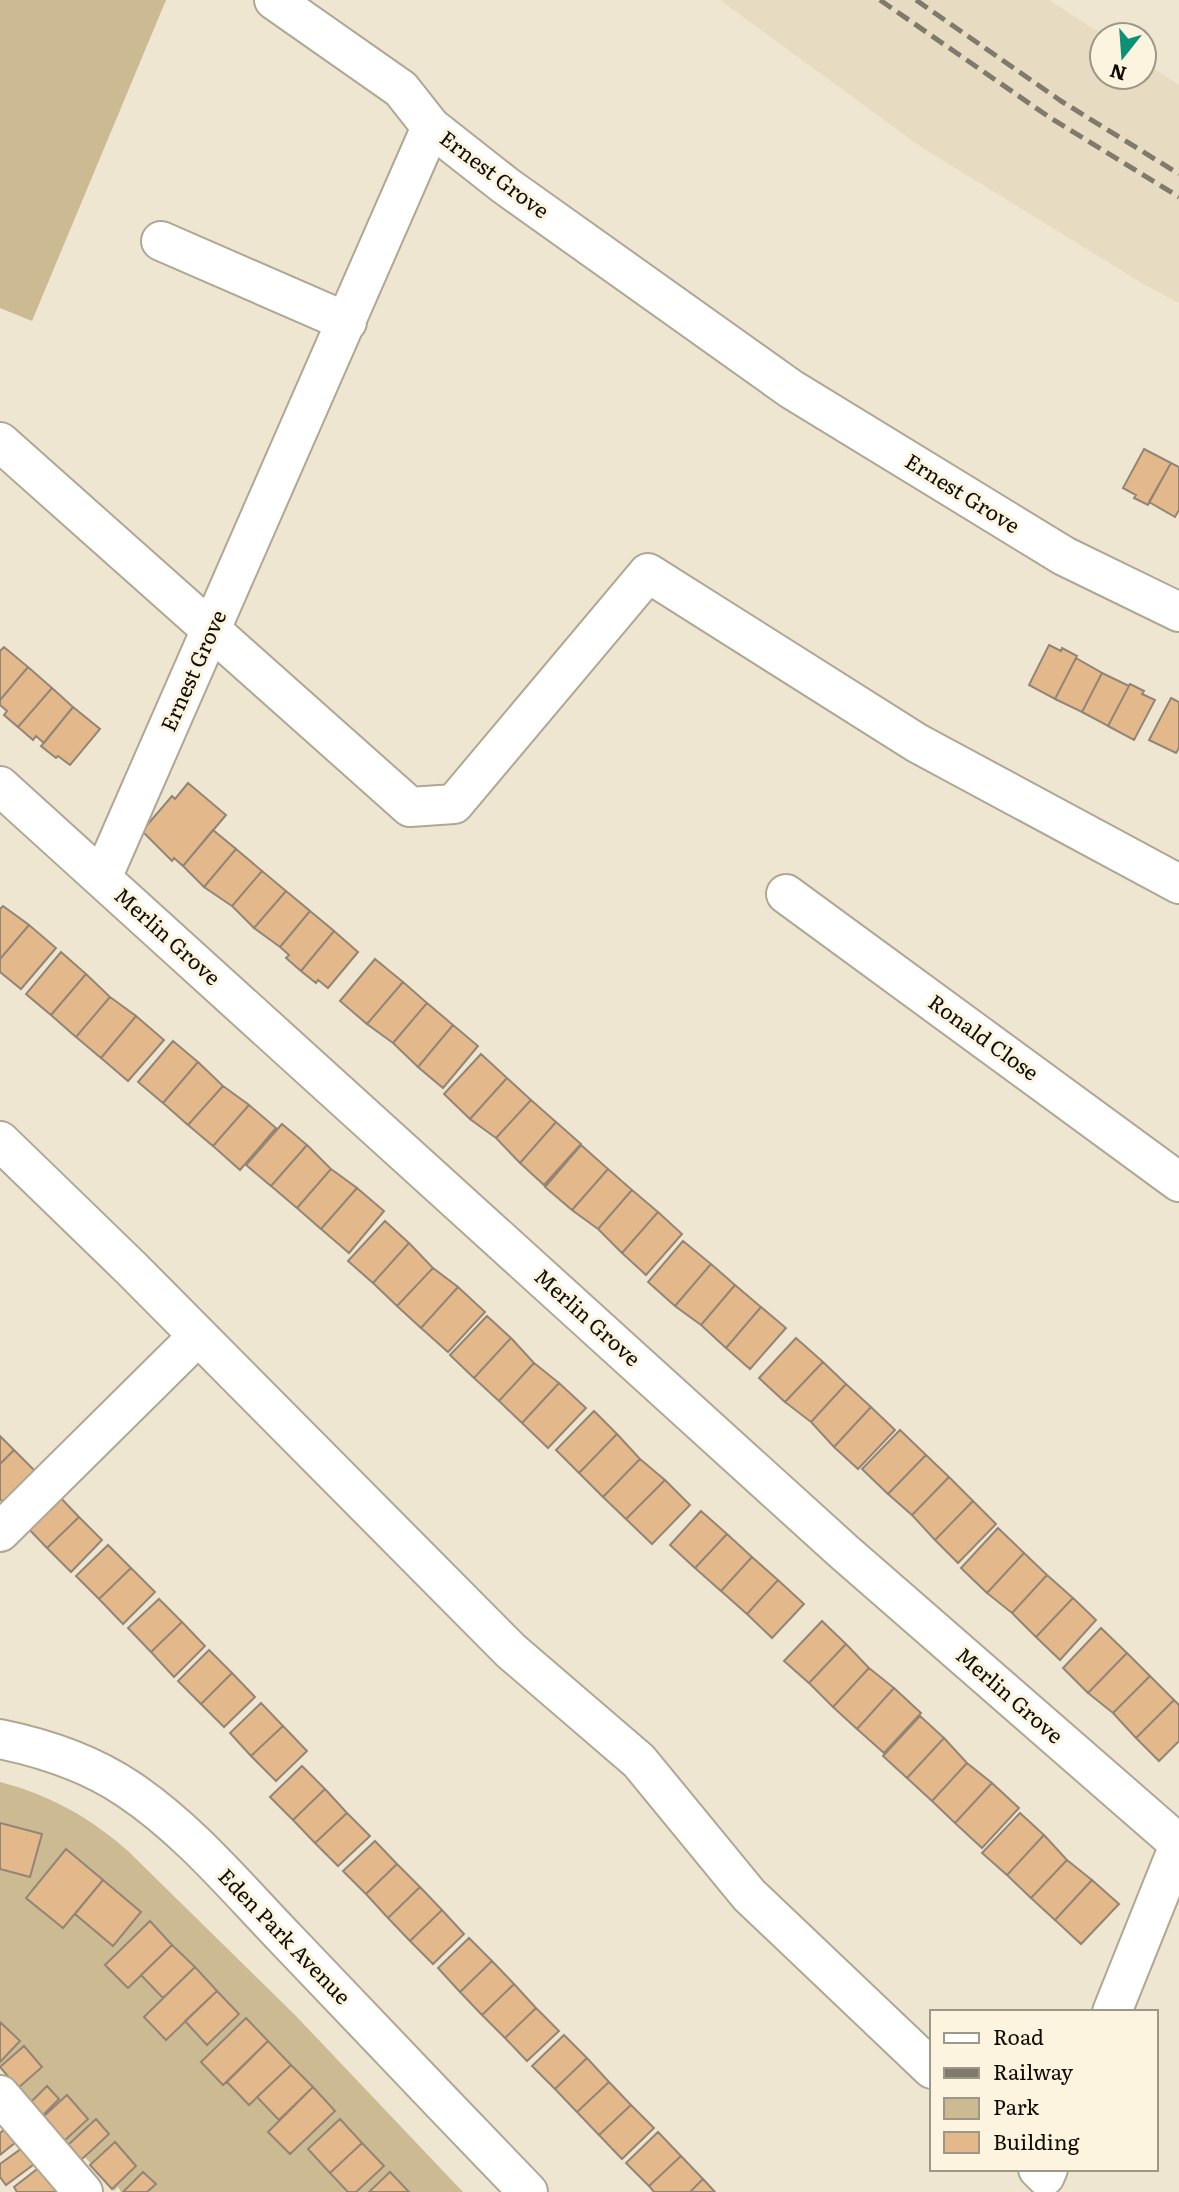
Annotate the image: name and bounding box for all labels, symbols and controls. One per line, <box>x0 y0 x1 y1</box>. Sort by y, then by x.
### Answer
north arrow <box>1088 21 1158 91</box>
text: N <box>1106 57 1129 89</box>
street label: Ernest Grove <box>434 122 557 225</box>
street label: Ernest Grove <box>900 444 1027 540</box>
street label: Ernest Grove <box>151 604 232 736</box>
street label: Merlin Grove <box>109 879 229 991</box>
street label: Ronald Close <box>923 985 1046 1087</box>
street label: Merlin Grove <box>529 1260 649 1372</box>
street label: Merlin Grove <box>950 1639 1071 1750</box>
street label: Eden Park Avenue <box>213 1860 359 2010</box>
legend <box>930 2010 1158 2171</box>
text: Road <box>993 2020 1044 2051</box>
text: Railway <box>993 2055 1074 2086</box>
text: Park <box>993 2090 1039 2121</box>
text: Building <box>993 2125 1080 2156</box>

